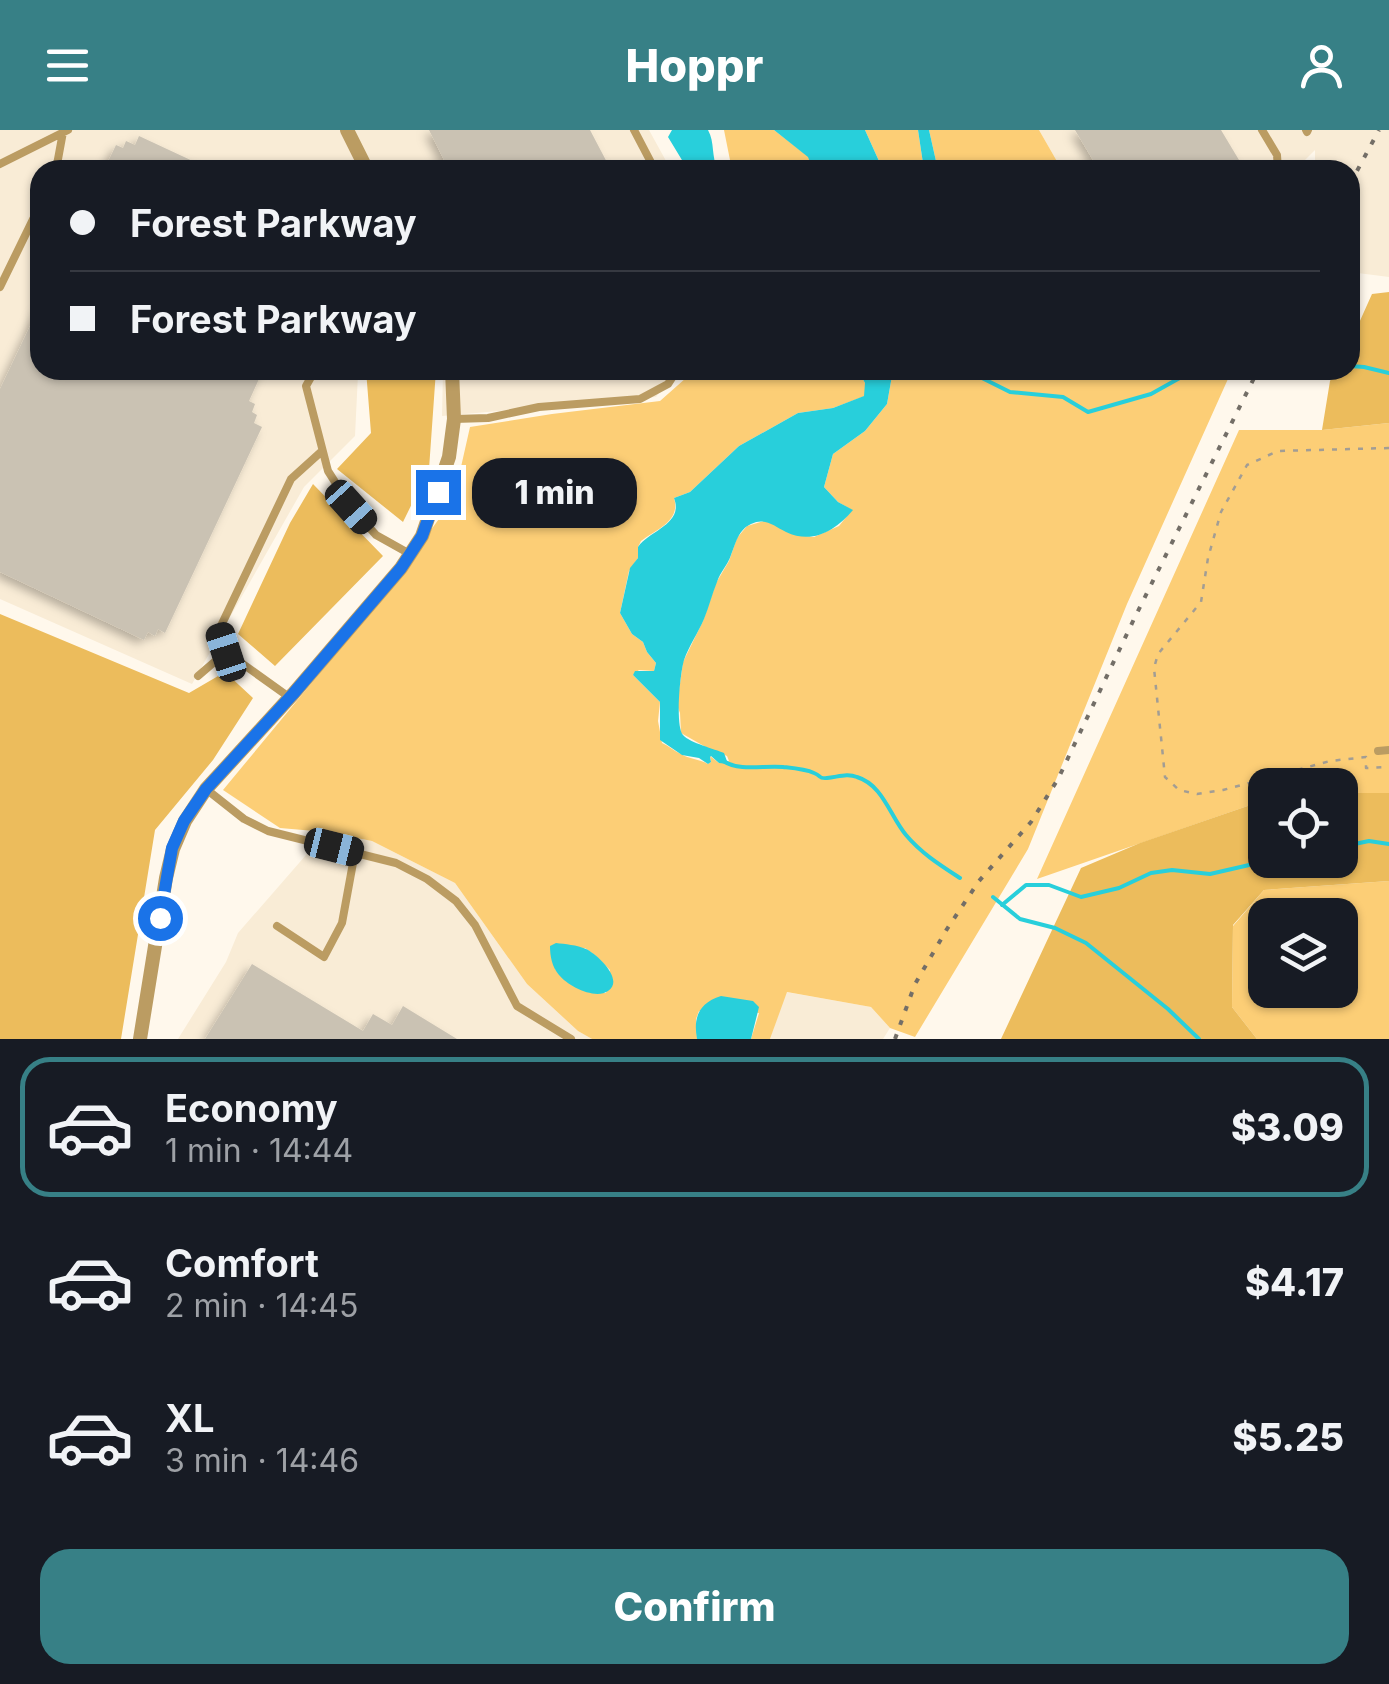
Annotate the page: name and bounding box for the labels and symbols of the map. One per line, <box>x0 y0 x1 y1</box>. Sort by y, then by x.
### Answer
callout: 1 min <box>473 457 638 527</box>
route end <box>416 470 461 515</box>
car <box>320 475 382 539</box>
car <box>202 619 250 685</box>
car <box>301 825 367 869</box>
route start <box>138 896 183 941</box>

